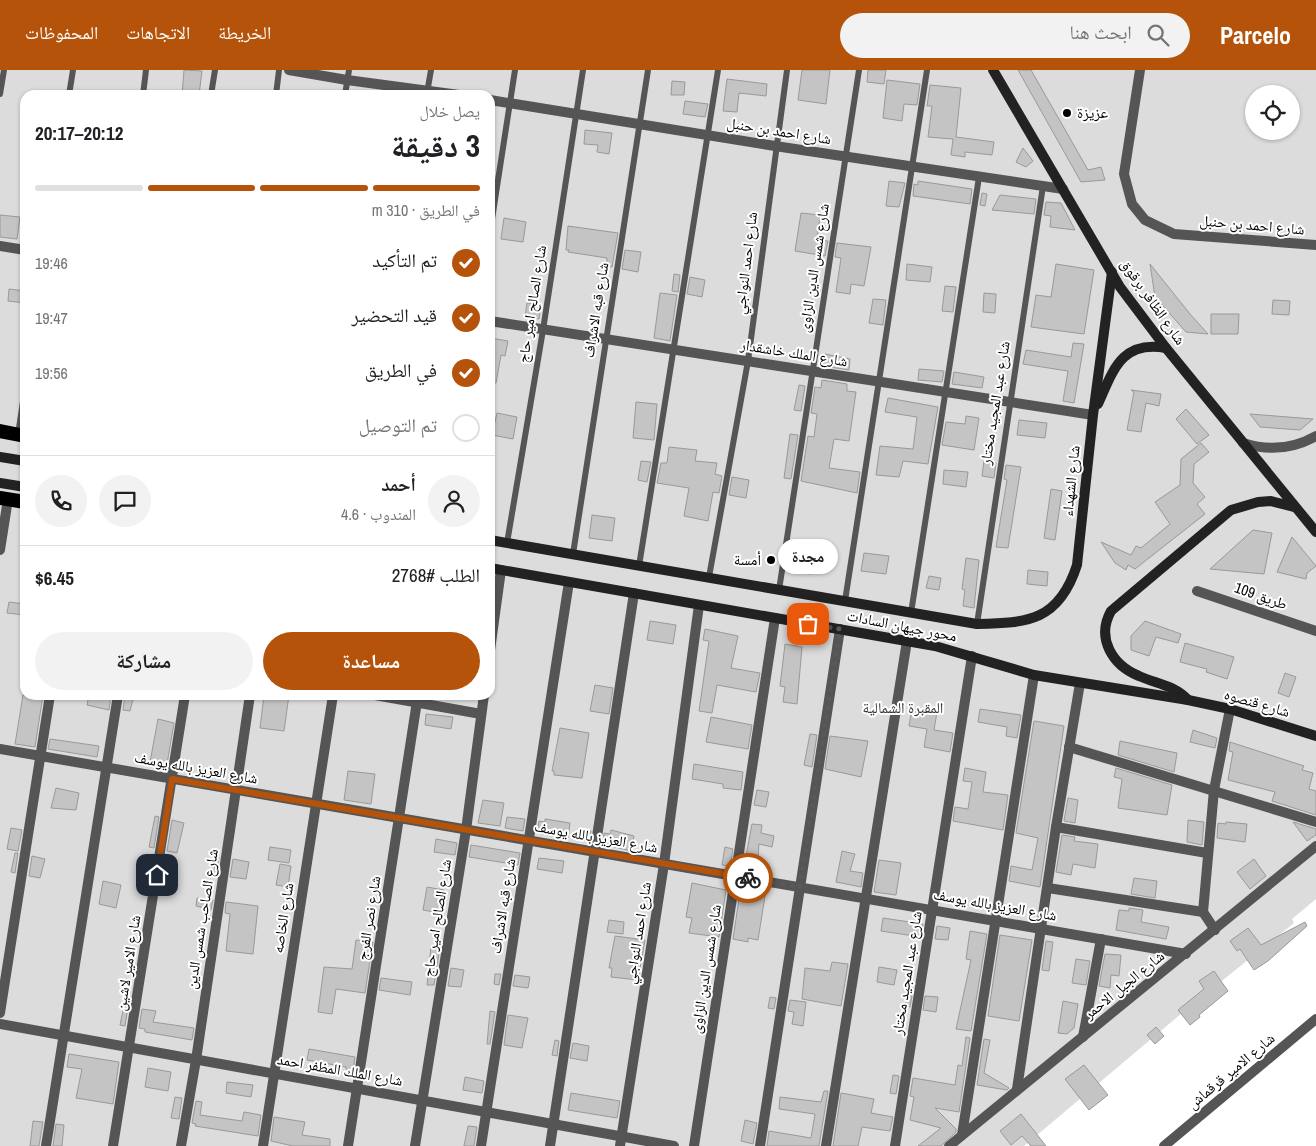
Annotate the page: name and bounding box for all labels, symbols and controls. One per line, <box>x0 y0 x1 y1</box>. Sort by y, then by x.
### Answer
search box <box>840 13 1190 58</box>
text: ابحث هنا <box>1070 19 1132 45</box>
text: Parcelo <box>1220 19 1291 51</box>
text: المحفوظات <box>25 20 98 45</box>
text: الاتجاهات <box>126 20 190 45</box>
text: الخريطة <box>218 20 271 45</box>
icon: search <box>1144 21 1172 49</box>
map controls <box>1245 85 1300 140</box>
button: locate <box>1245 85 1300 140</box>
text: يصل خلال <box>420 100 480 122</box>
place label: عزيزة <box>1077 102 1108 123</box>
marker: عزيزة <box>1061 107 1073 119</box>
street label: شارع احمد بن حنبل <box>725 112 833 149</box>
text: 20:12–20:17 <box>35 120 123 146</box>
text: 3 دقيقة <box>391 124 480 167</box>
text: في الطريق · 310 m <box>372 199 480 221</box>
street label: شارع شمس الدين الزاوى <box>793 202 834 334</box>
street label: شارع احمد بن حنبل <box>1199 209 1306 240</box>
street label: شارع احمد النواجي <box>729 210 764 316</box>
street label: شارع الصالح امير حاج <box>512 243 551 364</box>
text: تم التأكيد <box>372 247 437 273</box>
icon: check <box>452 249 480 277</box>
text: 19:46 <box>35 252 68 274</box>
street label: شارع الظافر برقوق <box>1116 254 1191 349</box>
street label: شارع قبه الاشراف <box>578 261 613 359</box>
text: قيد التحضير <box>351 302 437 328</box>
icon: check <box>452 304 480 332</box>
text: 19:47 <box>35 307 68 329</box>
street label: شارع الملك خاشقدار <box>738 333 849 371</box>
street label: شارع عبد المجيد مختار <box>974 339 1015 467</box>
text: في الطريق <box>365 357 437 383</box>
icon: check <box>452 359 480 387</box>
text: 19:56 <box>35 362 68 384</box>
text: تم التوصيل <box>359 412 437 438</box>
street label: شارع الشهداء <box>1056 444 1085 518</box>
text: أحمد <box>381 471 416 497</box>
button: phone <box>35 475 87 527</box>
button: chat <box>99 475 151 527</box>
button: person <box>428 475 480 527</box>
text: المندوب · 4.6 <box>341 503 416 525</box>
callout: مجدة <box>778 539 838 574</box>
text: مجدة <box>792 545 824 567</box>
place label: أمسة <box>734 549 761 570</box>
marker: أمسة <box>765 554 777 566</box>
text: الطلب #2768 <box>392 562 480 588</box>
text: $6.45 <box>35 565 74 591</box>
street label: طريق 109 <box>1232 577 1291 614</box>
pin <box>787 603 829 645</box>
street label: محور جيهان السادات <box>845 605 959 646</box>
icon: bag <box>794 610 822 638</box>
button: مشاركة <box>35 632 253 690</box>
button: مساعدة <box>263 632 480 690</box>
street label: شارع قنصوه <box>1222 683 1293 722</box>
park label: المقبرة الشمالية <box>863 697 943 718</box>
street label: شارع العزيز بالله يوسف <box>133 746 260 789</box>
street label: شارع العزيز بالله يوسف <box>533 815 660 858</box>
street label: شارع الصاحب شمس الدين <box>180 847 223 991</box>
courier <box>723 853 773 903</box>
pin <box>136 854 178 896</box>
street label: شارع الصالح امير حاج <box>417 857 456 978</box>
street label: شارع قبه الاشراف <box>485 857 520 955</box>
icon: home <box>143 861 171 889</box>
icon: bike <box>734 864 762 892</box>
street label: شارع نصر الفرج <box>351 874 386 962</box>
street label: شارع احمد النواجي <box>619 880 658 986</box>
street label: شارع الخاصه <box>267 881 298 955</box>
street label: شارع العزيز بالله يوسف <box>932 883 1059 926</box>
street label: شارع شمس الدين الزاوى <box>685 903 726 1035</box>
street label: شارع عبد المجيد مختار <box>886 909 927 1037</box>
street label: شارع الامير لاشين <box>110 913 145 1012</box>
street label: شارع الجبل الاحمر <box>1078 945 1169 1024</box>
street label: شارع الامير قرقماش <box>1182 1028 1279 1114</box>
street label: شارع الملك المظفر احمد <box>276 1048 405 1091</box>

